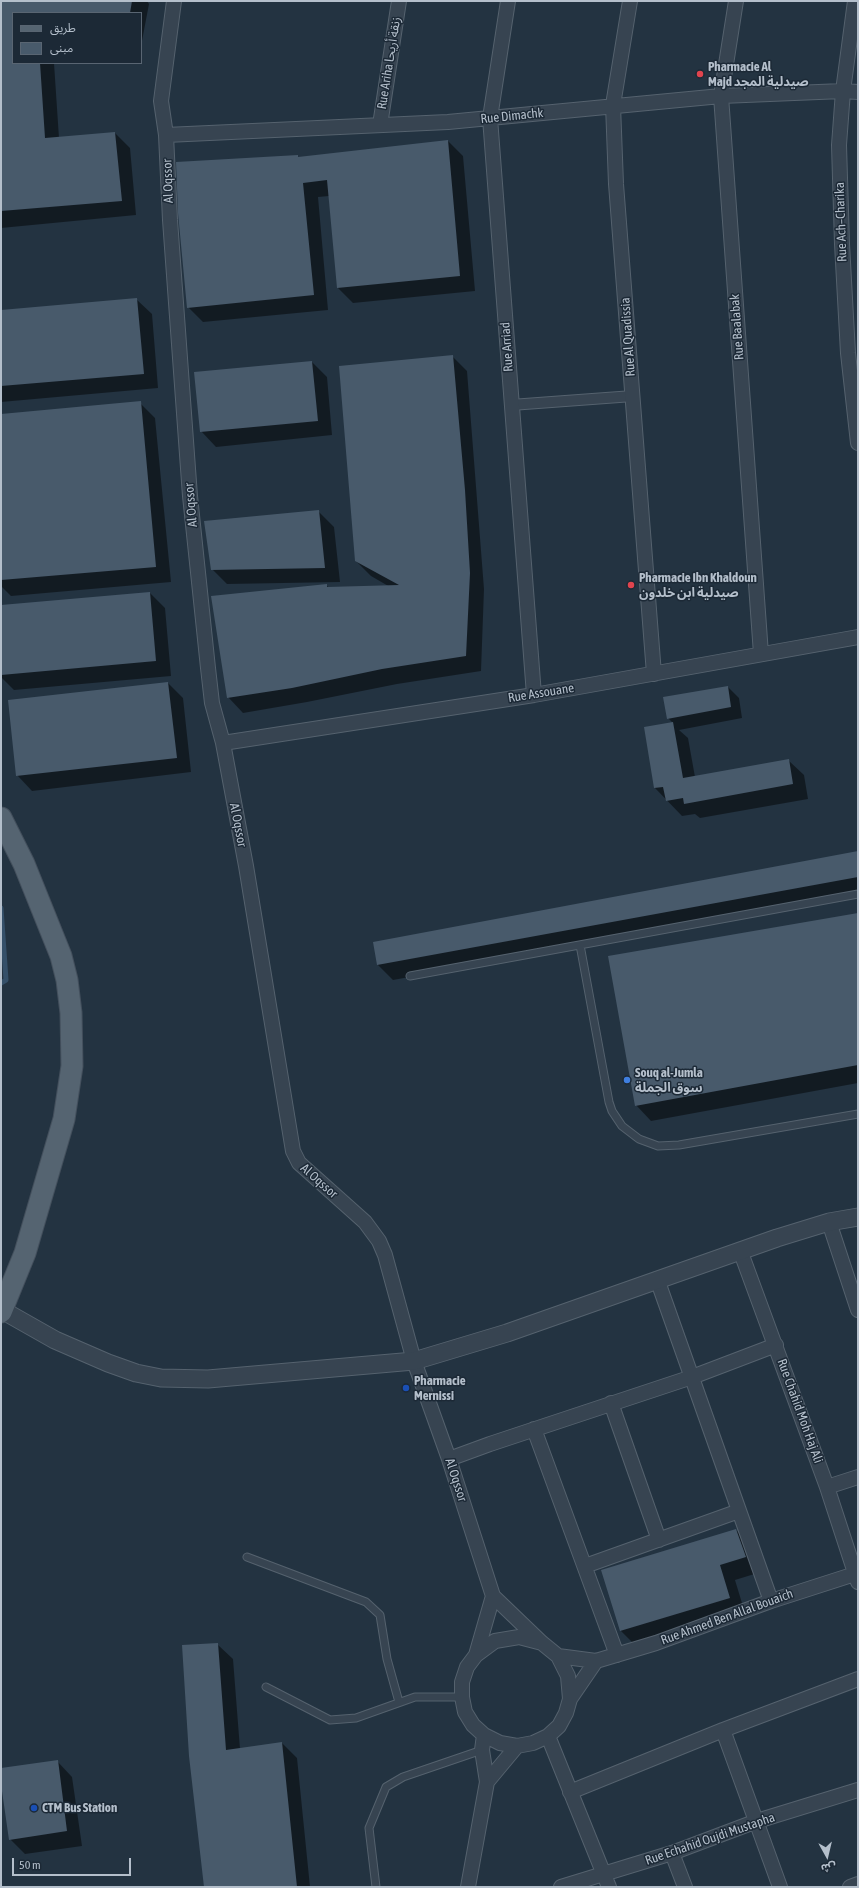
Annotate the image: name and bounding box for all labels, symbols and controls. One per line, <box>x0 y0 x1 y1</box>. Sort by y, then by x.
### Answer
legend <box>12 12 142 64</box>
street label: Rue Ariha زنقة أريحا <box>374 16 404 110</box>
text: طريق <box>50 21 76 35</box>
text: مبنى <box>50 41 73 55</box>
place label: Pharmacie Al Majd صيدلية المجد <box>708 59 809 90</box>
marker: Pharmacie Al Majd صيدلية المجد <box>695 69 705 79</box>
street label: Rue Dimachk <box>480 105 544 127</box>
street label: Al Oqssor <box>159 159 177 203</box>
street label: Rue Ach–Charika <box>832 182 850 262</box>
street label: Rue Baalabak <box>727 293 747 361</box>
street label: Rue Al Quadissia <box>617 297 639 377</box>
street label: Rue Arriad <box>497 322 517 372</box>
street label: Al Oqssor <box>181 482 201 528</box>
place label: Pharmacie Ibn Khaldoun صيدلية ابن خلدون <box>639 570 757 601</box>
marker: Pharmacie Ibn Khaldoun صيدلية ابن خلدون <box>626 580 636 590</box>
street label: Rue Assouane <box>507 680 575 706</box>
street label: Al Oqssor <box>226 802 250 848</box>
place label: Souq al-Jumla سوق الجملة <box>635 1065 703 1096</box>
marker: Souq al-Jumla سوق الجملة <box>622 1075 632 1085</box>
street label: Al Oqssor <box>297 1160 341 1202</box>
street label: Rue Chahid Moh Haj Ali <box>774 1357 826 1465</box>
place label: Pharmacie Mernissi <box>414 1373 466 1404</box>
marker: Pharmacie Mernissi <box>401 1383 411 1393</box>
street label: Al Oqssor <box>442 1456 470 1504</box>
street label: Rue Ahmed Ben Allal Bouaich <box>659 1586 795 1648</box>
place label: CTM Bus Station <box>42 1800 117 1816</box>
marker: CTM Bus Station <box>29 1803 39 1813</box>
street label: Rue Echahid Oujdi Mustapha <box>643 1809 777 1869</box>
north arrow <box>807 1836 847 1876</box>
scale bar <box>14 1850 133 1876</box>
text: 50 m <box>19 1858 41 1872</box>
text: ش <box>820 1861 837 1875</box>

